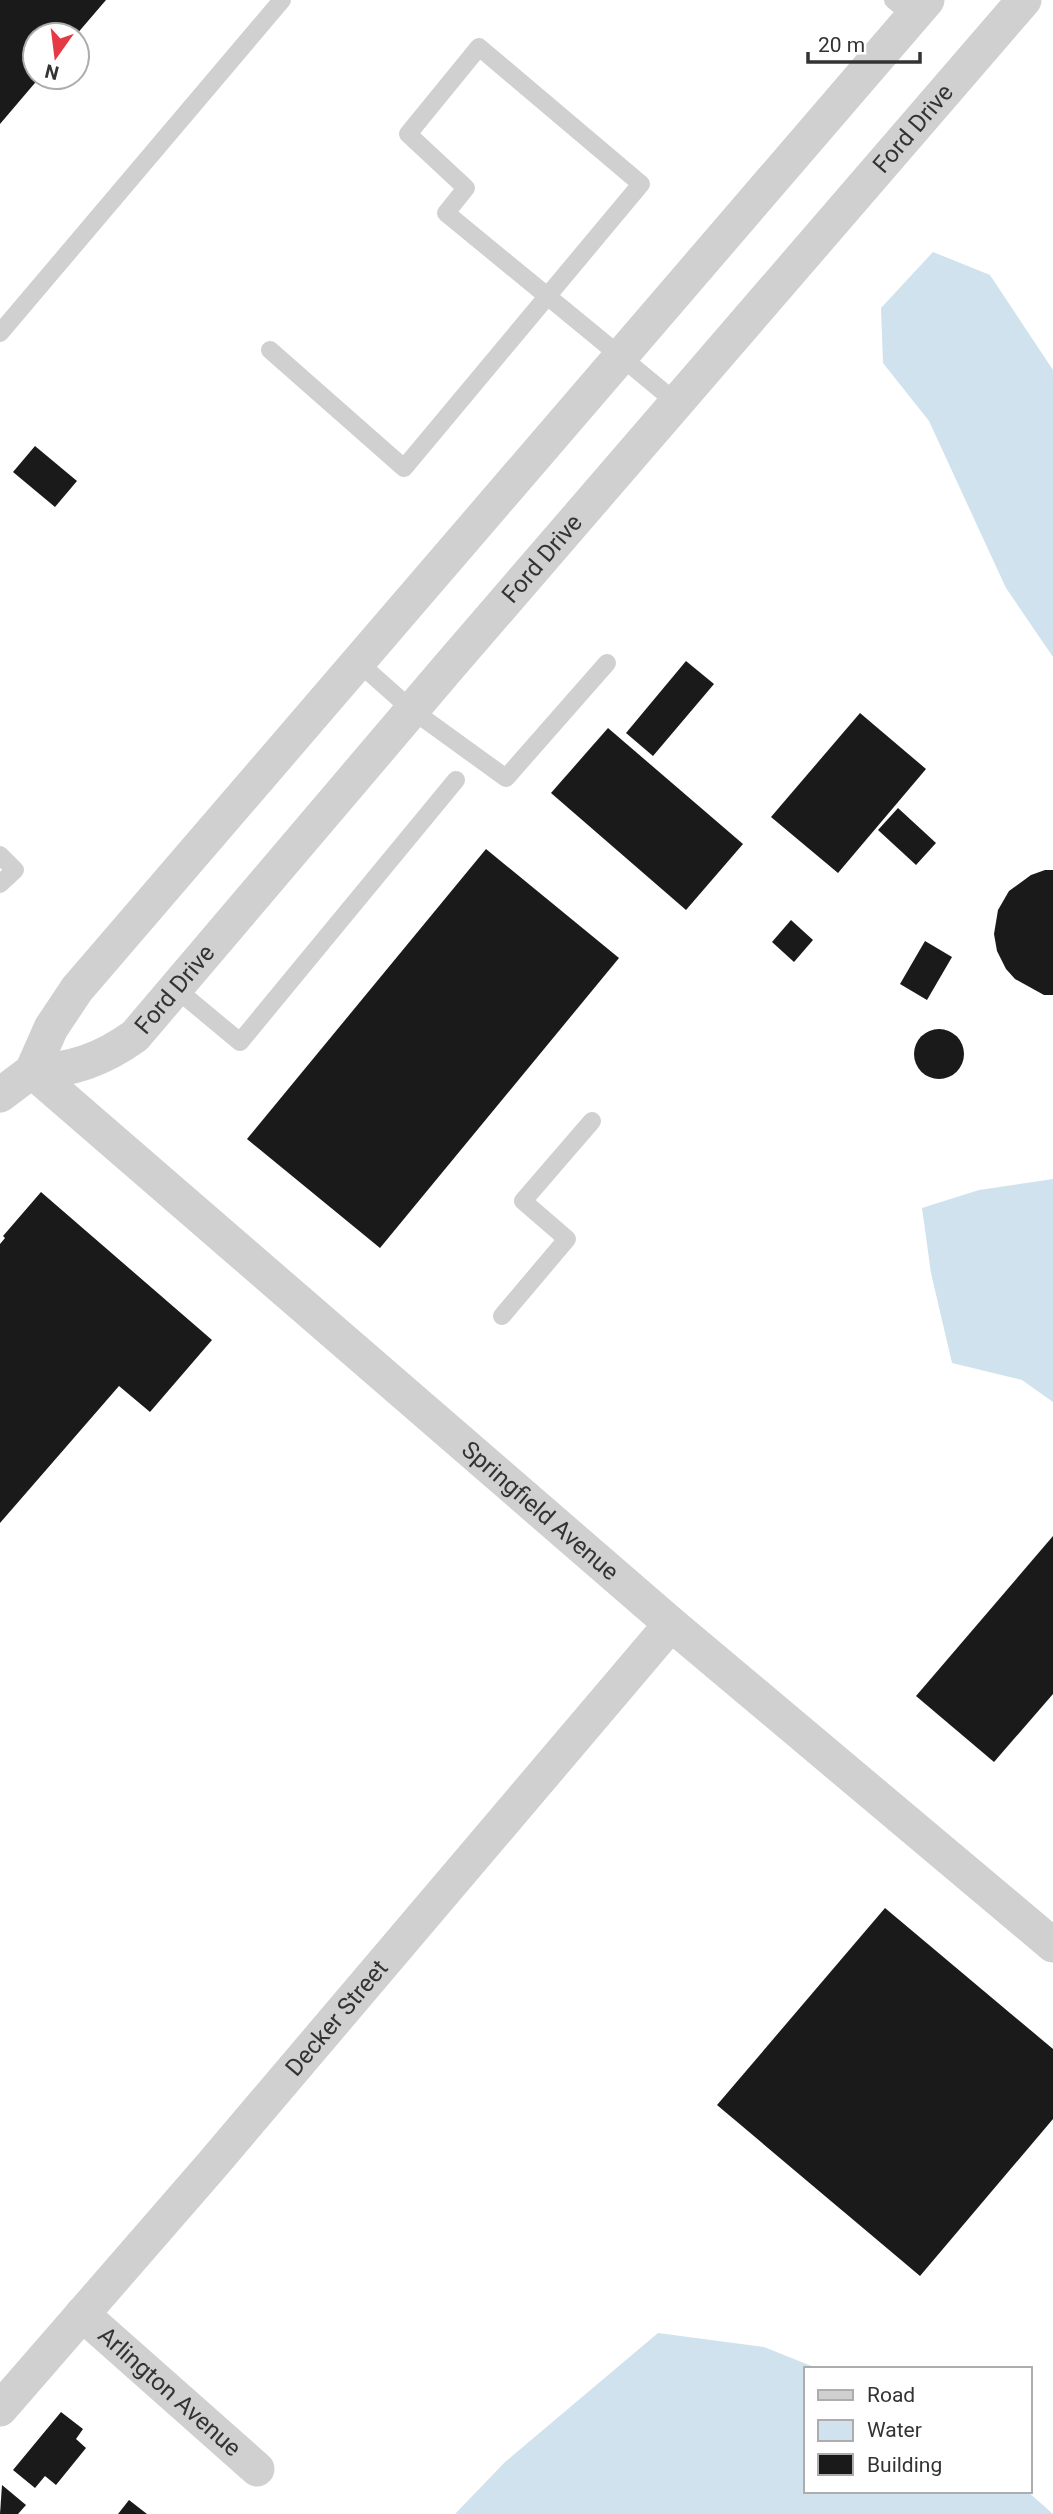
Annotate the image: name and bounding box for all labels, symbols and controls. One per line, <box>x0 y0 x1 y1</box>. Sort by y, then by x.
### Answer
north arrow <box>21 21 91 91</box>
scale bar <box>808 21 920 65</box>
text: 20 m <box>818 33 865 57</box>
text: N <box>43 59 61 85</box>
street label: Ford Drive <box>867 79 959 179</box>
street label: Ford Drive <box>496 509 588 609</box>
street label: Ford Drive <box>129 939 220 1040</box>
street label: Springfield Avenue <box>456 1435 624 1586</box>
street label: Decker Street <box>280 1954 394 2082</box>
street label: Arlington Avenue <box>92 2321 247 2462</box>
legend <box>804 2367 1032 2493</box>
text: Road <box>867 2383 915 2407</box>
text: Water <box>867 2418 922 2442</box>
text: Building <box>867 2453 942 2477</box>

